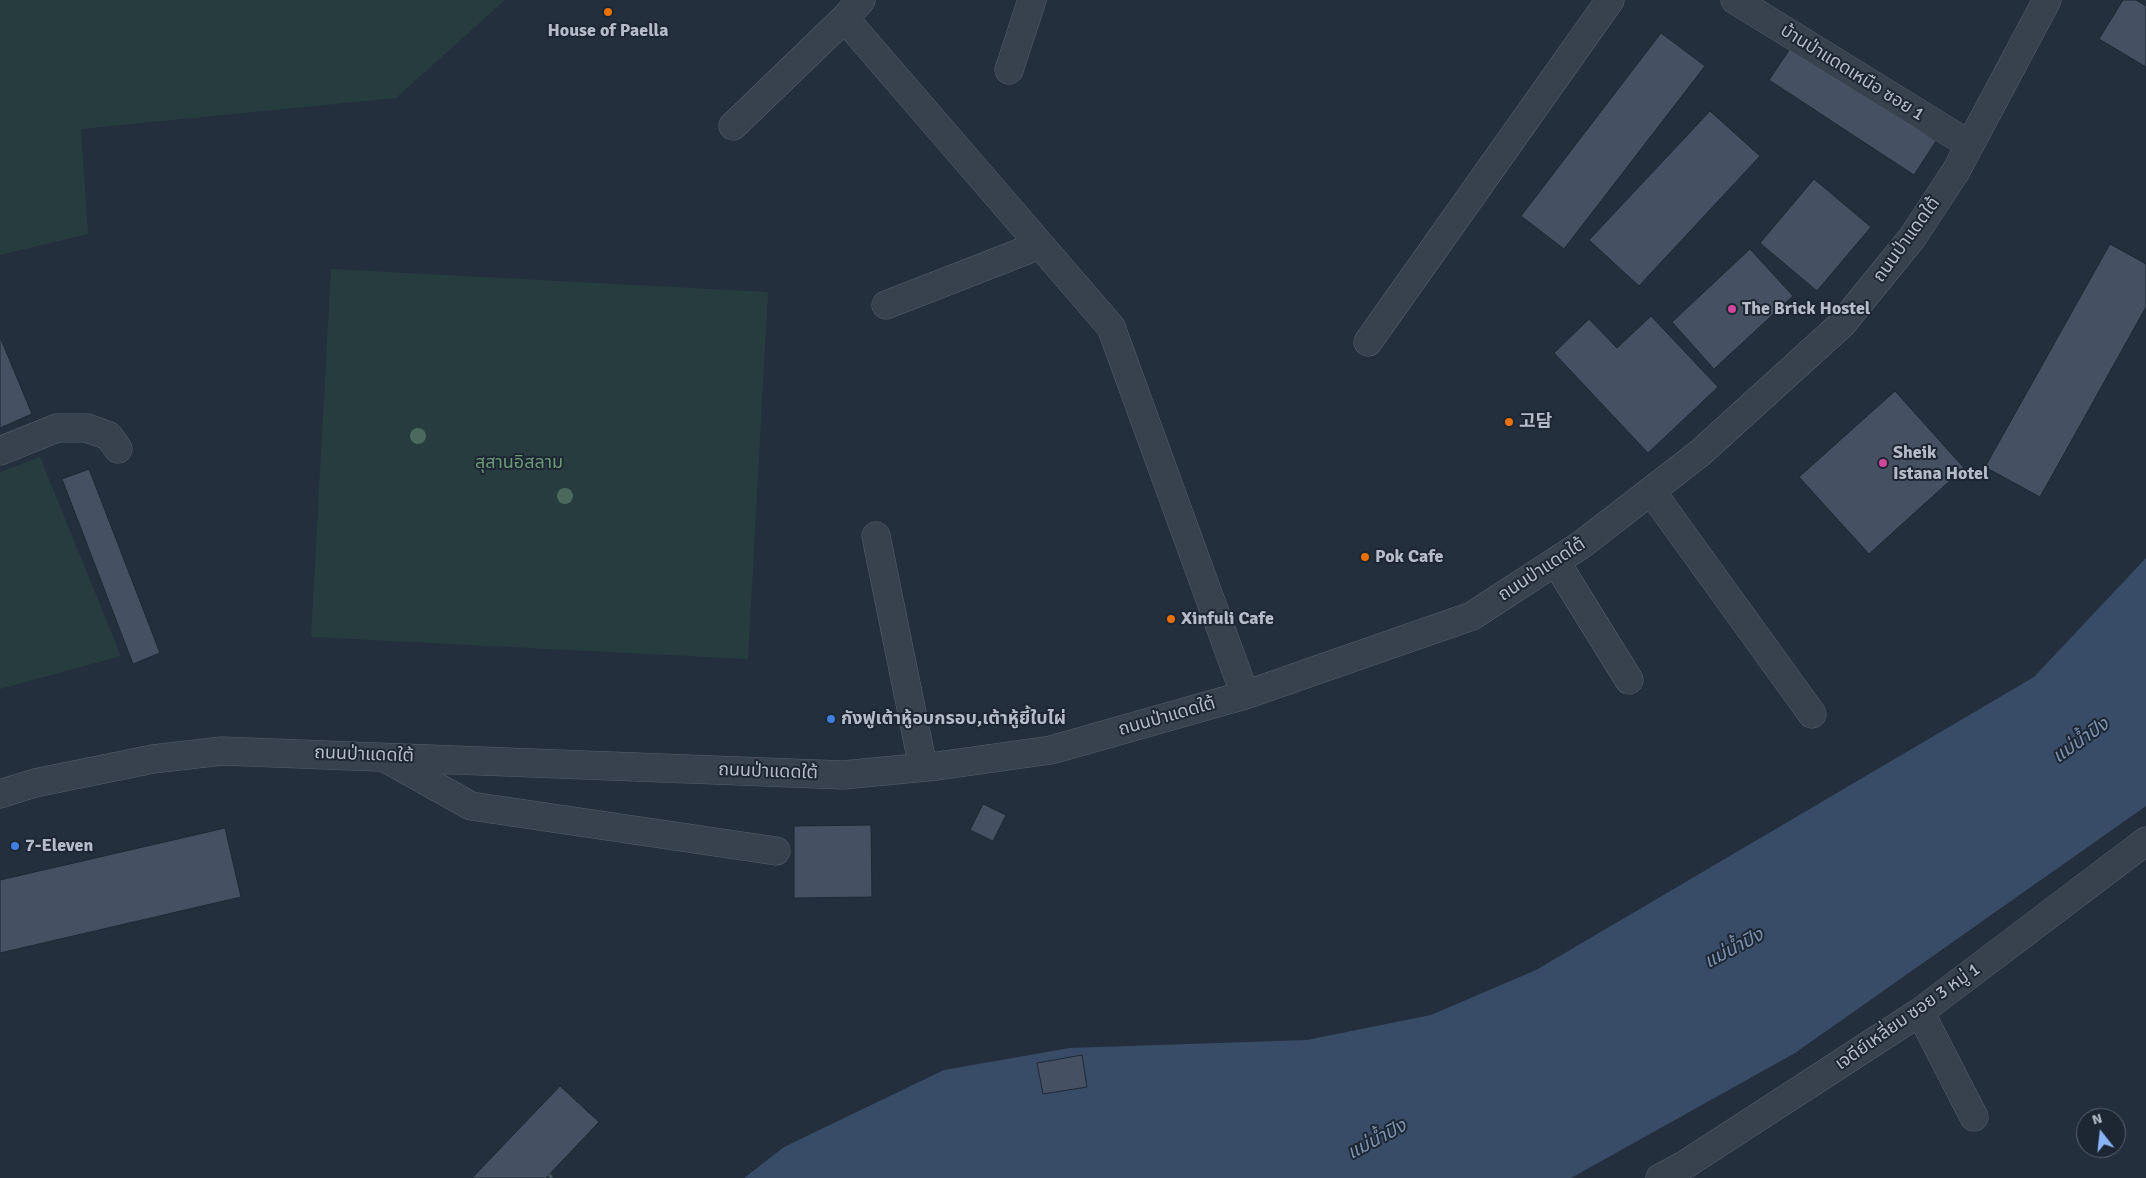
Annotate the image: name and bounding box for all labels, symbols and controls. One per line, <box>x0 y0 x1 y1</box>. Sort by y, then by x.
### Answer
marker: House of Paella <box>602 6 614 18</box>
place label: House of Paella <box>547 20 669 42</box>
street label: บ้านป่าแดดเหนือ ซอย 1 <box>1776 20 1928 126</box>
street label: ถนนป่าแดดใต้ <box>1869 193 1945 287</box>
place label: The Brick Hostel <box>1742 298 1870 320</box>
marker: The Brick Hostel <box>1726 303 1738 315</box>
place label: 고담 <box>1519 411 1552 433</box>
marker: 고담 <box>1503 416 1515 428</box>
place label: Sheik Istana Hotel <box>1893 442 1989 484</box>
park label: สุสานอิสลาม <box>475 452 563 474</box>
marker: Sheik Istana Hotel <box>1877 457 1889 469</box>
street label: ถนนป่าแดดใต้ <box>1494 534 1590 606</box>
place label: Pok Cafe <box>1375 546 1443 568</box>
marker: Pok Cafe <box>1359 551 1371 563</box>
place label: Xinfuli Cafe <box>1181 608 1274 630</box>
marker: Xinfuli Cafe <box>1165 613 1177 625</box>
street label: ถนนป่าแดดใต้ <box>1116 693 1218 741</box>
place label: กังฟูเต้าหู้อบกรอบ,เต้าหู้ยี้ใบไผ่ <box>841 708 1066 730</box>
marker: กังฟูเต้าหู้อบกรอบ,เต้าหู้ยี้ใบไผ่ <box>825 713 837 725</box>
water label: แม่น้ำปิง <box>2048 713 2114 769</box>
street label: ถนนป่าแดดใต้ <box>314 742 414 768</box>
street label: ถนนป่าแดดใต้ <box>718 759 818 785</box>
place label: 7-Eleven <box>25 835 93 857</box>
marker: 7-Eleven <box>9 840 21 852</box>
water label: แม่น้ำปิง <box>1701 924 1767 974</box>
street label: เจดีย์เหลี่ยม ซอย 3 หมู่ 1 <box>1831 959 1985 1075</box>
north arrow <box>2076 1108 2126 1158</box>
text: N <box>2090 1110 2104 1129</box>
water label: แม่น้ำปิง <box>1344 1115 1410 1165</box>

